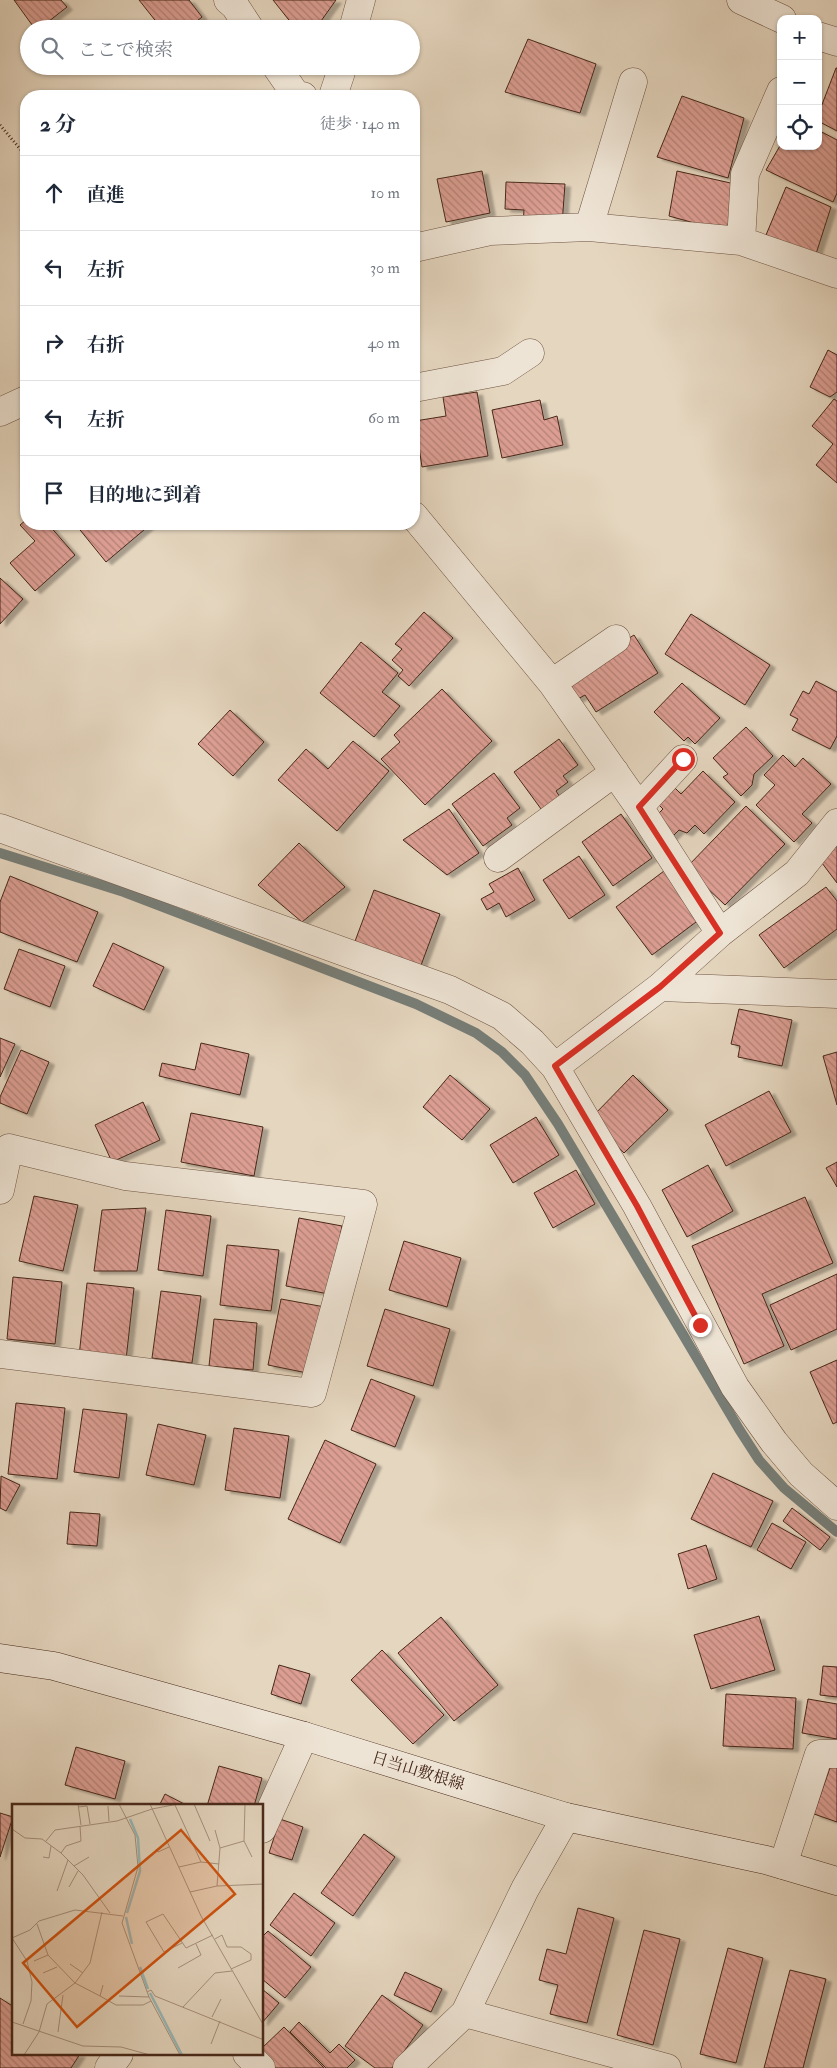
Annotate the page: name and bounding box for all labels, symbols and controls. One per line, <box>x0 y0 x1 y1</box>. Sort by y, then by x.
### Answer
map controls <box>777 15 822 150</box>
button: + <box>777 15 822 60</box>
search box <box>20 20 420 75</box>
icon: search <box>38 34 66 62</box>
text: ここで検索 <box>78 38 173 62</box>
button: − <box>777 60 822 105</box>
button: locate <box>777 105 822 150</box>
text: 2 分 <box>40 111 76 138</box>
text: 徒歩 · 140 m <box>320 114 400 134</box>
icon: ahead <box>40 179 68 207</box>
text: 直進 <box>87 183 125 207</box>
text: 10 m <box>370 183 400 203</box>
icon: left <box>40 254 68 282</box>
text: 左折 <box>87 258 125 282</box>
text: 30 m <box>370 258 400 278</box>
icon: right <box>40 329 68 357</box>
text: 右折 <box>87 333 125 357</box>
text: 40 m <box>367 333 400 353</box>
icon: left <box>40 404 68 432</box>
text: 左折 <box>87 408 125 432</box>
text: 60 m <box>368 408 400 428</box>
icon: arrive <box>40 479 68 507</box>
text: 目的地に到着 <box>87 483 201 507</box>
route start <box>672 748 695 771</box>
route end <box>689 1314 712 1337</box>
street label: 日当山敷根線 <box>369 1747 467 1795</box>
inset map <box>12 1804 264 2056</box>

